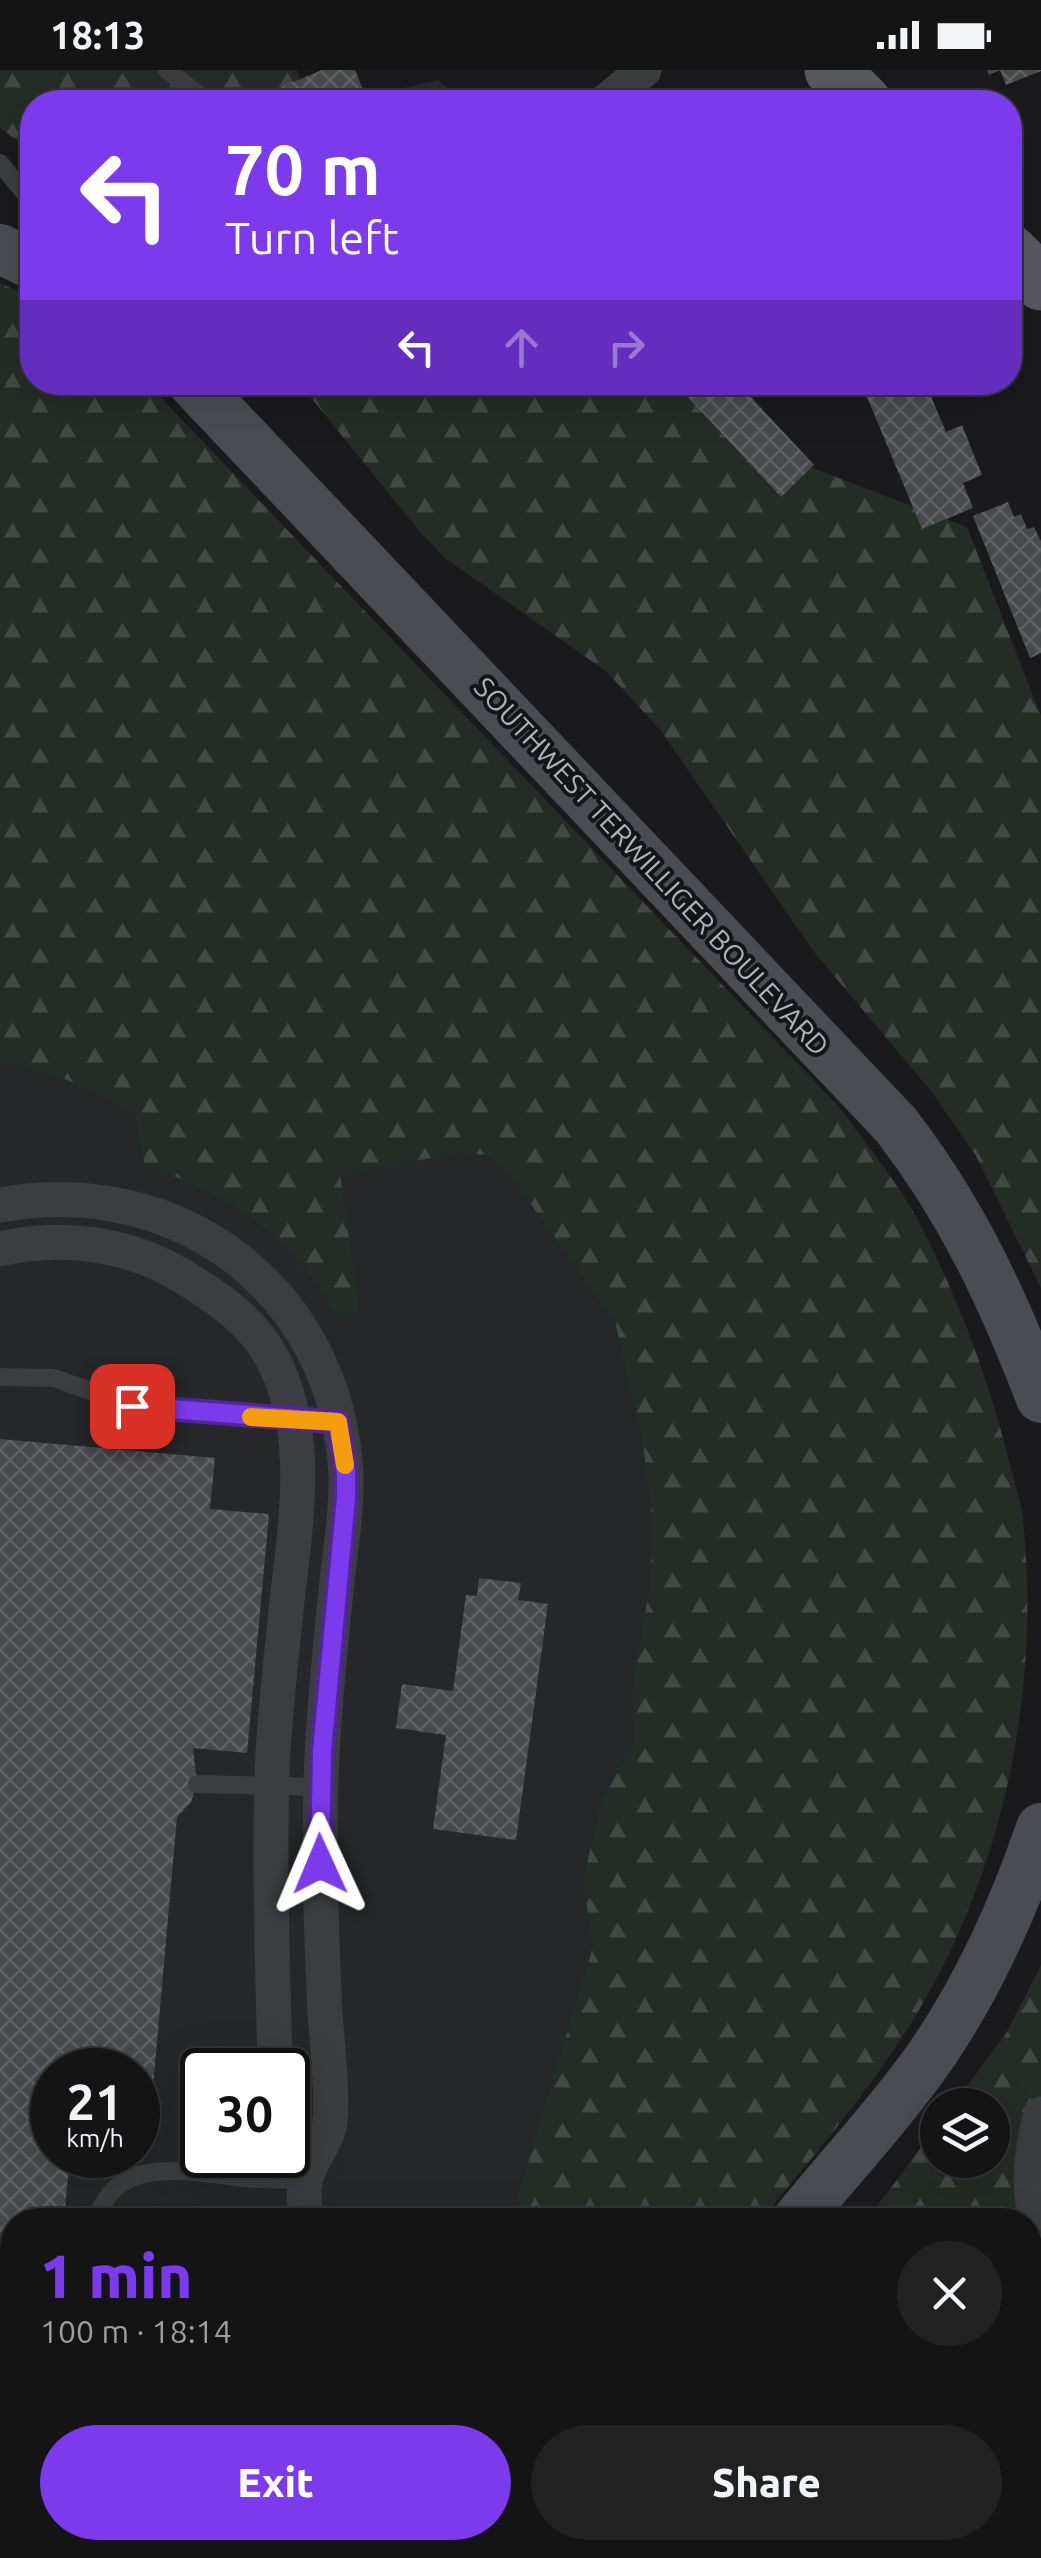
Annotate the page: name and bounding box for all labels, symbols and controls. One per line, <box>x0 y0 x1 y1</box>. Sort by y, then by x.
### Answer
text: 18:13 <box>50 14 145 56</box>
icon: left <box>60 130 190 260</box>
text: 70 m <box>225 130 381 208</box>
text: Turn left <box>225 212 399 263</box>
icon: left <box>389 320 444 375</box>
icon: ahead <box>494 320 549 375</box>
icon: right <box>599 320 654 375</box>
street label: SOUTHWEST TERWILLIGER BOULEVARD <box>469 671 835 1061</box>
pin <box>90 1364 175 1449</box>
icon: arrive <box>105 1379 160 1434</box>
position arrow <box>268 1812 372 1916</box>
speed limit sign: 30 <box>180 2048 310 2178</box>
text: 21 <box>67 2073 123 2129</box>
map controls <box>920 2088 1010 2178</box>
button: layers <box>920 2088 1010 2178</box>
text: km/h <box>66 2124 124 2152</box>
button: close <box>897 2241 1002 2346</box>
text: 1 min <box>40 2242 193 2309</box>
text: 100 m · 18:14 <box>40 2313 232 2349</box>
button: Exit <box>40 2425 511 2540</box>
button: Share <box>531 2425 1002 2540</box>

